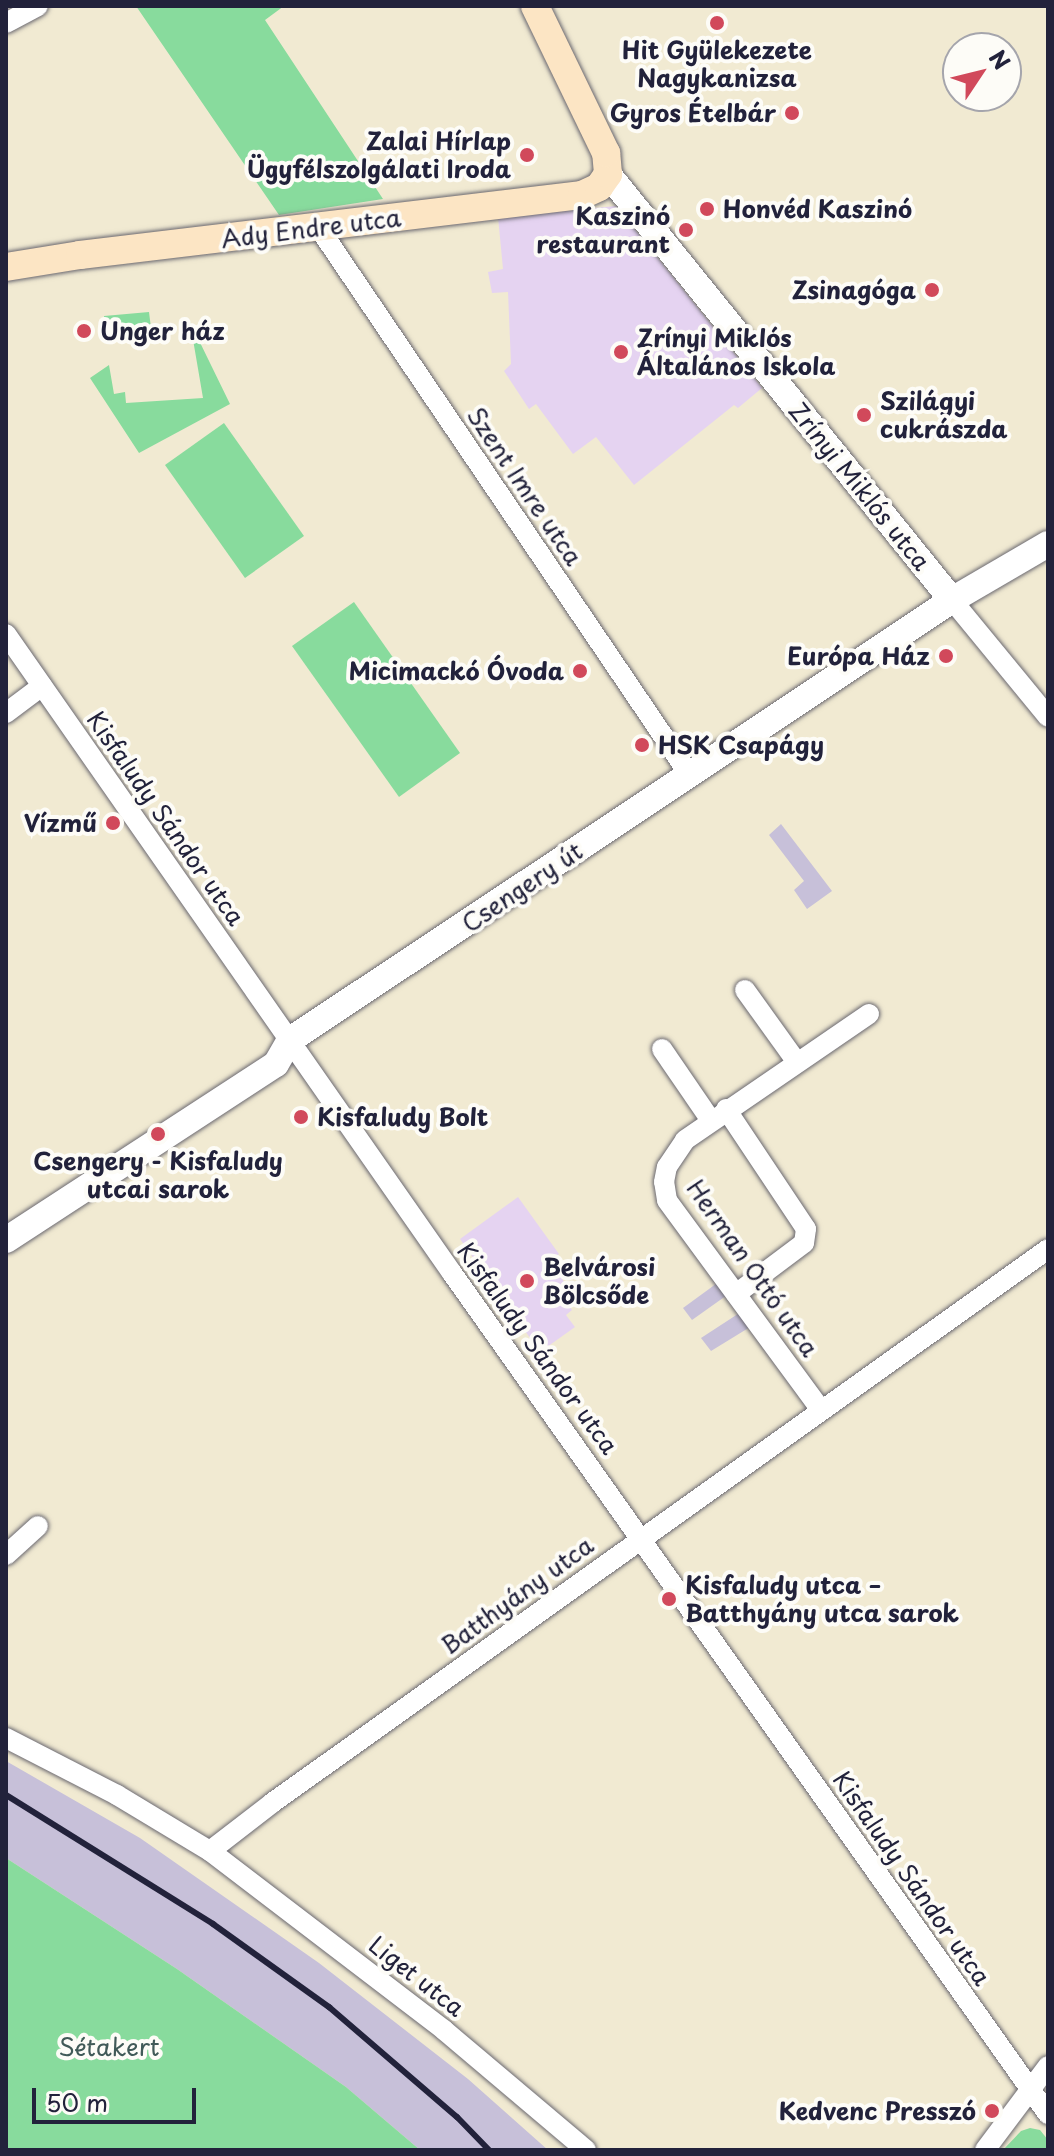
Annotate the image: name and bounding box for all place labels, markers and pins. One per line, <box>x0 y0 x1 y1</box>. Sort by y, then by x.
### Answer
marker: Hit Gyülekezete Nagykanizsa <box>708 14 726 32</box>
place label: Hit Gyülekezete Nagykanizsa <box>620 36 814 92</box>
place label: Gyros Ételbár <box>609 99 776 127</box>
marker: Gyros Ételbár <box>783 104 801 122</box>
place label: Zalai Hírlap Ügyfélszolgálati Iroda <box>246 127 511 183</box>
marker: Zalai Hírlap Ügyfélszolgálati Iroda <box>518 146 536 164</box>
place label: Honvéd Kaszinó <box>723 195 915 223</box>
marker: Honvéd Kaszinó <box>698 200 716 218</box>
place label: Kaszinó restaurant <box>536 202 670 258</box>
marker: Kaszinó restaurant <box>677 221 695 239</box>
place label: Zsinagóga <box>792 276 916 304</box>
marker: Zsinagóga <box>923 281 941 299</box>
place label: Unger ház <box>100 317 224 345</box>
marker: Unger ház <box>75 322 93 340</box>
place label: Zrínyi Miklós Általános Iskola <box>637 324 835 380</box>
marker: Zrínyi Miklós Általános Iskola <box>612 343 630 361</box>
place label: Szilágyi cukrászda <box>880 387 1008 443</box>
marker: Szilágyi cukrászda <box>855 406 873 424</box>
place label: Európa Ház <box>787 642 930 670</box>
marker: Európa Ház <box>937 647 955 665</box>
place label: Micimackó Óvoda <box>348 657 564 685</box>
marker: Micimackó Óvoda <box>571 662 589 680</box>
place label: HSK Csapágy <box>658 731 823 759</box>
marker: HSK Csapágy <box>633 736 651 754</box>
place label: Vízmű <box>24 809 97 837</box>
marker: Vízmű <box>104 814 122 832</box>
place label: Kisfaludy Bolt <box>317 1103 489 1131</box>
marker: Kisfaludy Bolt <box>292 1108 310 1126</box>
marker: Csengery - Kisfaludy utcai sarok <box>149 1125 167 1143</box>
place label: Csengery - Kisfaludy utcai sarok <box>33 1147 283 1203</box>
place label: Belvárosi Bölcsőde <box>543 1253 655 1309</box>
marker: Belvárosi Bölcsőde <box>518 1272 536 1290</box>
place label: Kisfaludy utca – Batthyány utca sarok <box>685 1571 958 1627</box>
marker: Kisfaludy utca – Batthyány utca sarok <box>660 1590 678 1608</box>
place label: Kedvenc Presszó <box>778 2097 976 2125</box>
marker: Kedvenc Presszó <box>983 2102 1001 2120</box>

